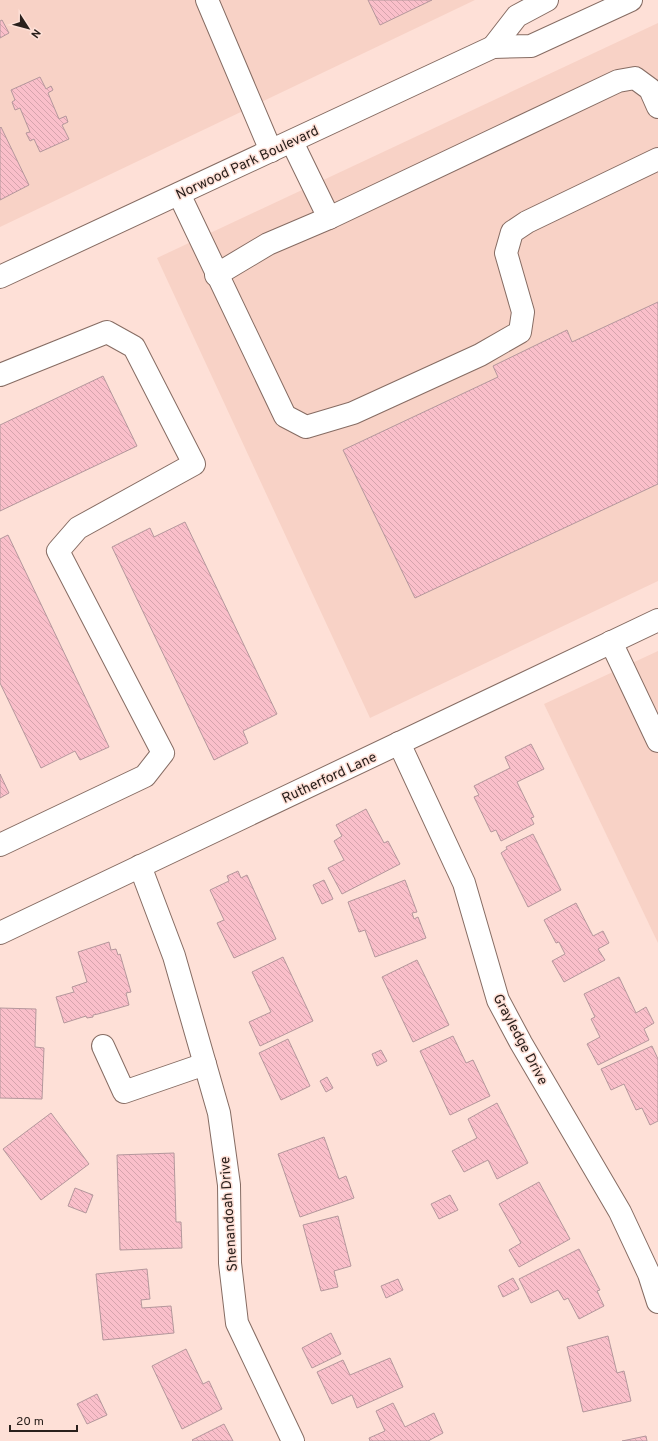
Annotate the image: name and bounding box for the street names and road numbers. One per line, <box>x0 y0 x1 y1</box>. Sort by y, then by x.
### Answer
street label: Norwood Park Boulevard <box>173 123 322 204</box>
street label: Rutherford Lane <box>280 749 380 808</box>
street label: Grayledge Drive <box>489 991 551 1088</box>
street label: Shenandoah Drive <box>217 1156 242 1272</box>

